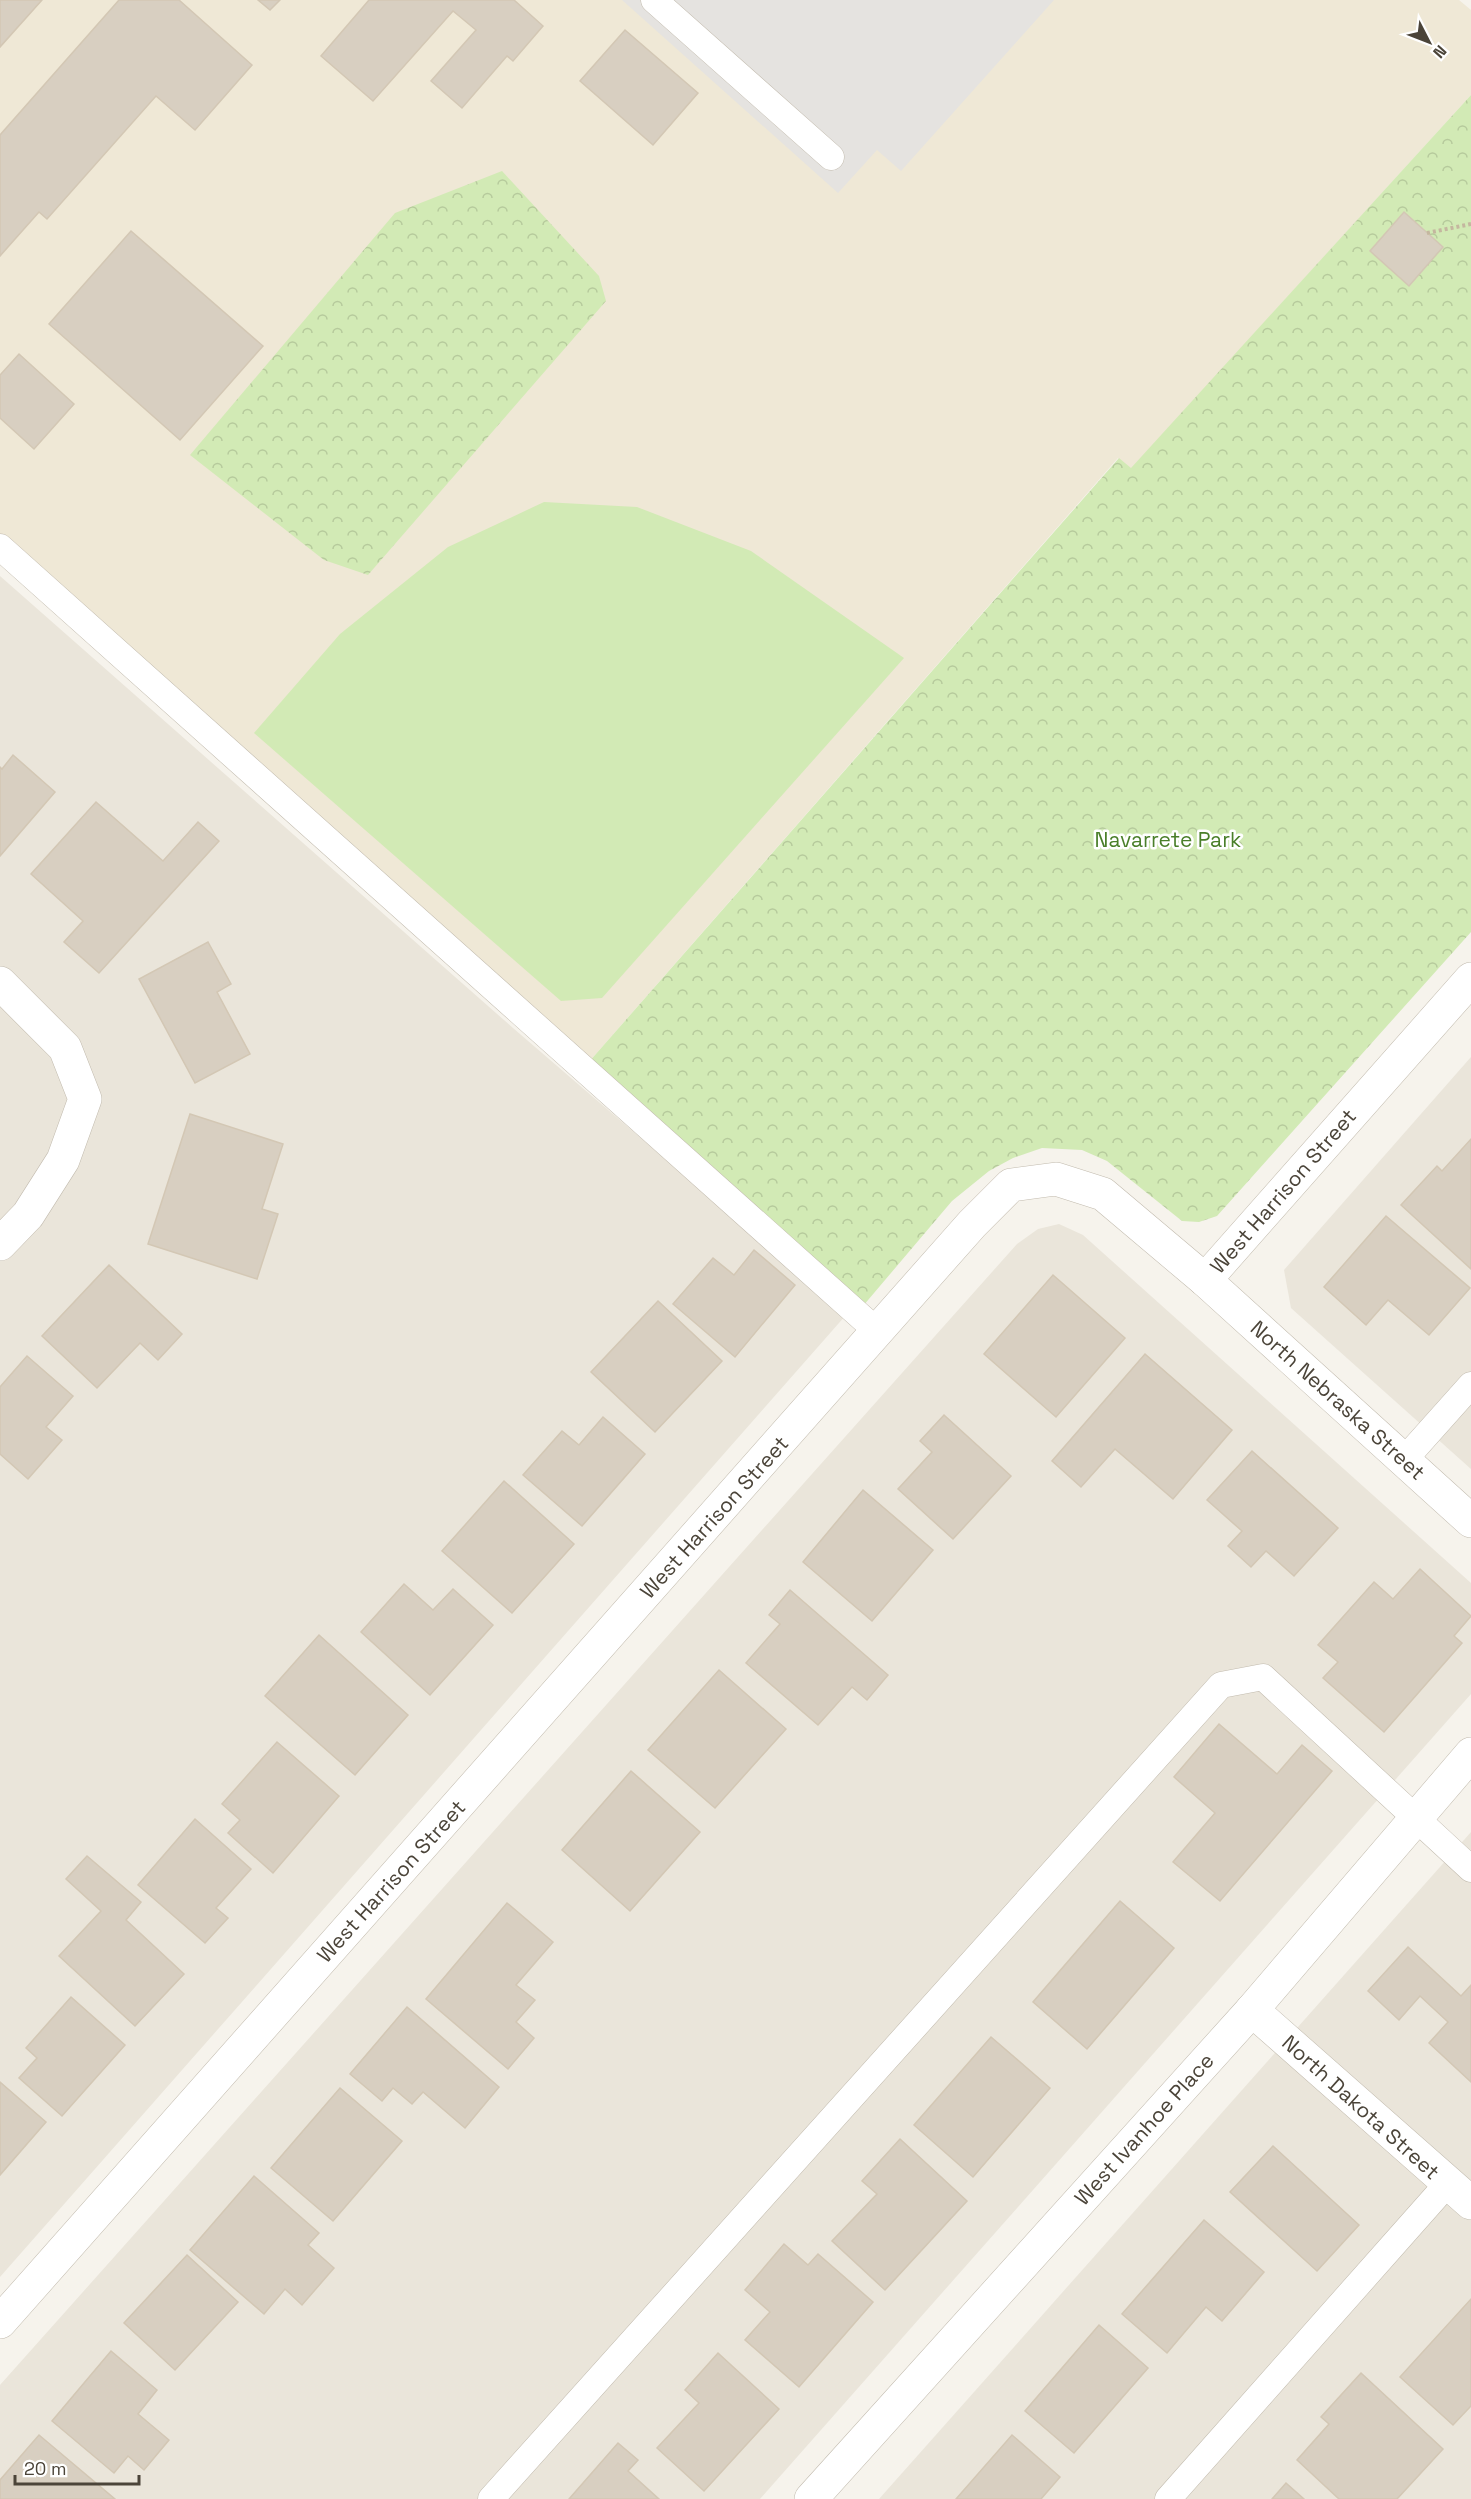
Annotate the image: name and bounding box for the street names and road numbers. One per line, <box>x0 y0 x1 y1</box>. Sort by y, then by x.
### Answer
street label: West Harrison Street <box>1204 1103 1362 1279</box>
street label: North Nebraska Street <box>1245 1314 1431 1486</box>
street label: West Harrison Street <box>634 1430 794 1604</box>
street label: West Harrison Street <box>311 1794 471 1968</box>
street label: North Dakota Street <box>1276 2029 1446 2185</box>
street label: West Ivanhoe Place <box>1068 2047 1220 2211</box>

